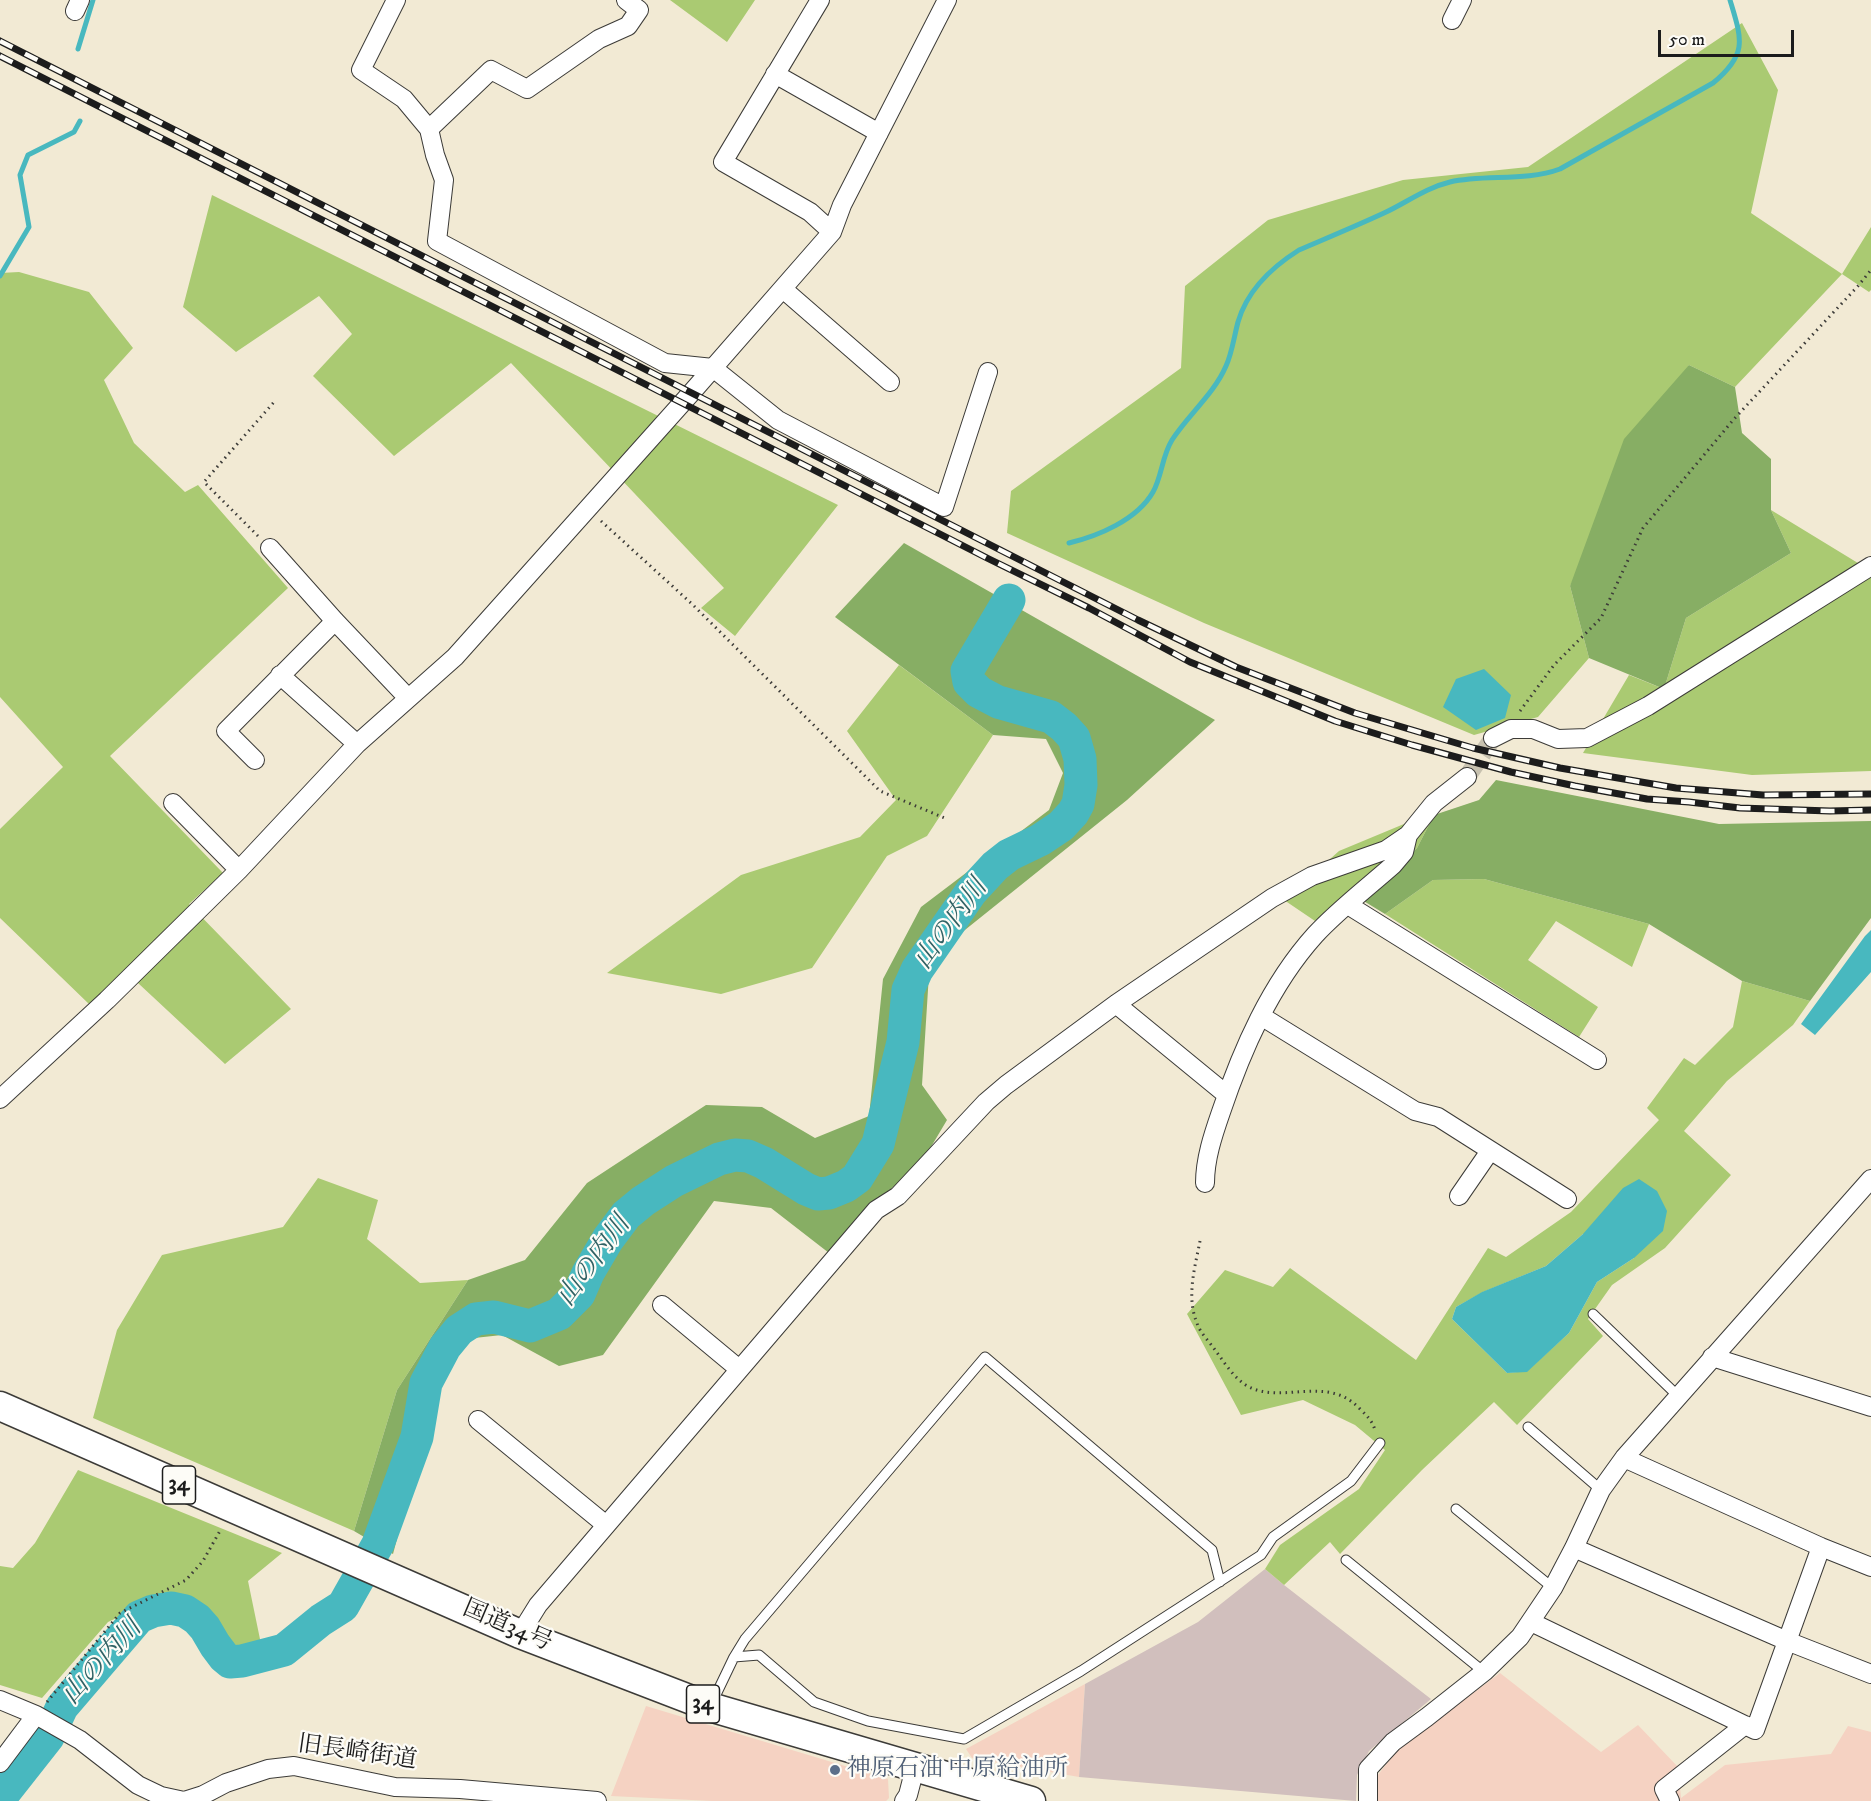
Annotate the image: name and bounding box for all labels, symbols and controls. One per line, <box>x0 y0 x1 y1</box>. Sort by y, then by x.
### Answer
scale bar <box>1661 18 1798 56</box>
text: 50 m <box>1669 29 1705 51</box>
water label: 山の内川 <box>909 874 995 976</box>
water label: 山の内川 <box>552 1211 638 1313</box>
road number: 34 <box>162 1466 195 1504</box>
street label: 国道34号 <box>458 1595 556 1659</box>
water label: 山の内川 <box>57 1614 149 1712</box>
road number: 34 <box>686 1685 720 1723</box>
street label: 旧長崎街道 <box>296 1731 418 1777</box>
place label: 神原石油 中原給油所 <box>847 1756 1068 1784</box>
marker: 神原石油 中原給油所 <box>828 1763 842 1777</box>

